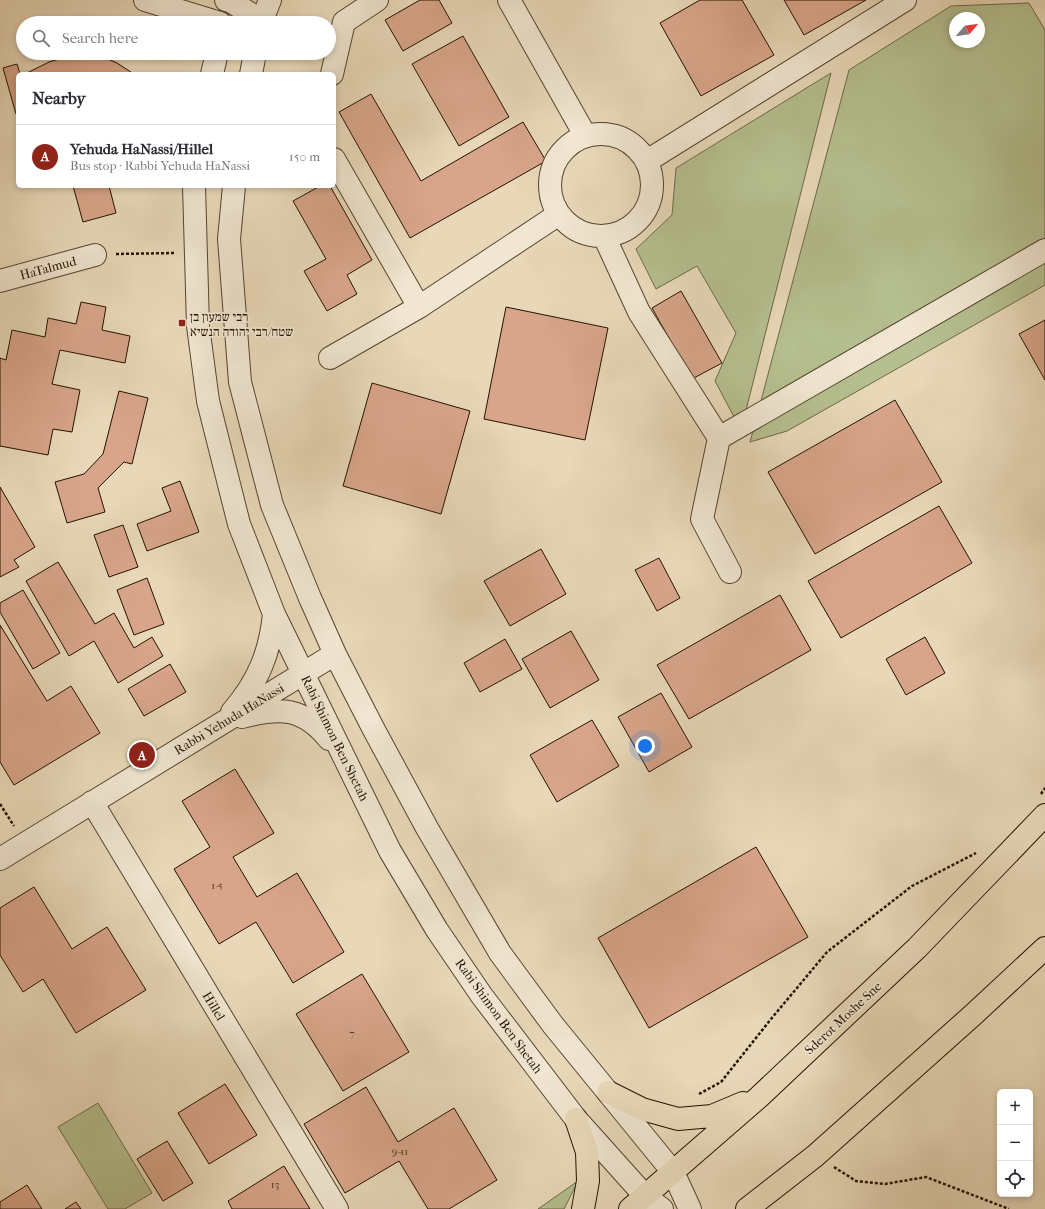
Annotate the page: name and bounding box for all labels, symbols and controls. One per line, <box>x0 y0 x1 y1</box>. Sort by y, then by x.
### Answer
north arrow <box>949 12 985 48</box>
search box <box>16 16 336 60</box>
icon: search <box>30 27 52 49</box>
text: Search here <box>62 29 138 47</box>
text: Nearby <box>32 88 86 108</box>
text: Yehuda HaNassi/Hillel <box>70 140 213 158</box>
text: A <box>41 149 49 164</box>
text: 150 m <box>289 149 320 164</box>
text: Bus stop · Rabbi Yehuda HaNassi <box>70 158 250 173</box>
street label: HaTalmud <box>18 253 79 283</box>
place label: רבי שמעון בן שטח/רבי יהודה הנשיא <box>190 309 293 339</box>
marker: רבי שמעון בן שטח/רבי יהודה הנשיא <box>177 318 187 328</box>
street label: Rabi Shimon Ben Shetah <box>298 673 372 804</box>
street label: Rabbi Yehuda HaNassi <box>171 680 287 758</box>
your location <box>635 736 655 756</box>
pin: A <box>129 740 155 770</box>
house number: 1-5 <box>211 879 223 892</box>
street label: Rabi Shimon Ben Shetah <box>452 956 546 1077</box>
street label: Sderot Moshe Sne <box>801 978 885 1057</box>
street label: Hillel <box>200 989 229 1024</box>
house number: 7 <box>349 1027 355 1040</box>
map controls <box>997 1089 1033 1197</box>
button: + <box>997 1089 1033 1125</box>
button: − <box>997 1125 1033 1161</box>
house number: 9-11 <box>392 1145 408 1158</box>
button: locate <box>997 1161 1033 1197</box>
house number: 13 <box>271 1178 279 1191</box>

